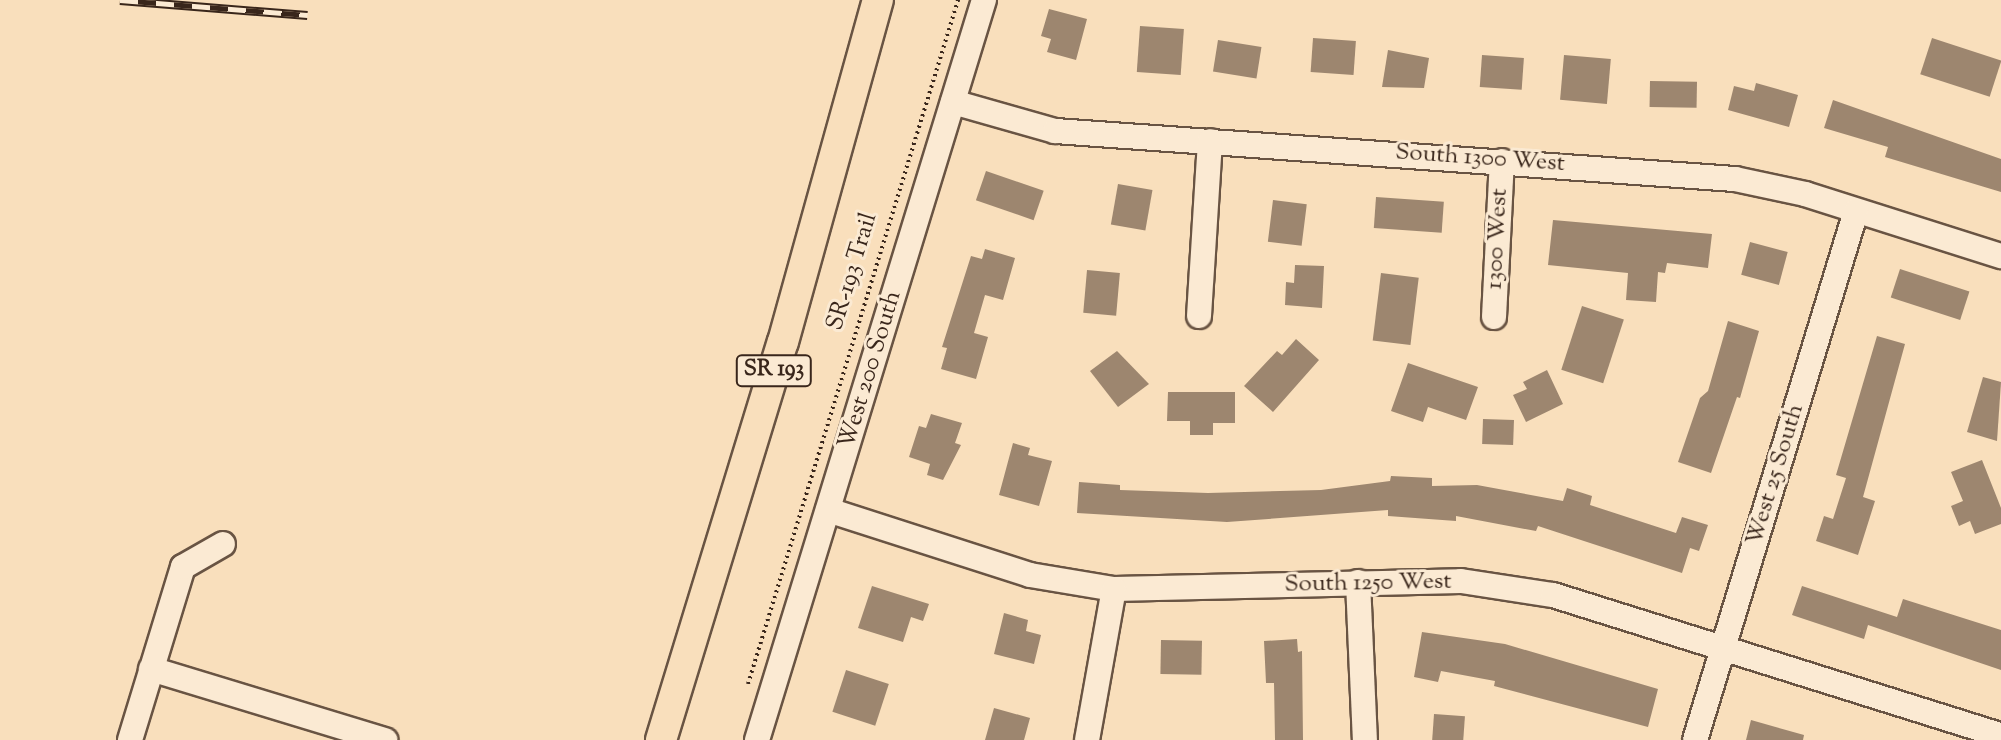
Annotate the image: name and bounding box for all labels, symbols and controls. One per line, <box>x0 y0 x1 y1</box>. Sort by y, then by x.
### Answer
street label: South 1300 West <box>1394 139 1566 179</box>
street label: 1300 West <box>1481 188 1515 290</box>
street label: SR-193 Trail <box>821 210 885 334</box>
street label: West 200 South <box>833 288 909 452</box>
road number: SR 193 <box>734 353 814 389</box>
street label: West 25 South <box>1741 401 1811 549</box>
street label: South 1250 West <box>1284 568 1452 600</box>

